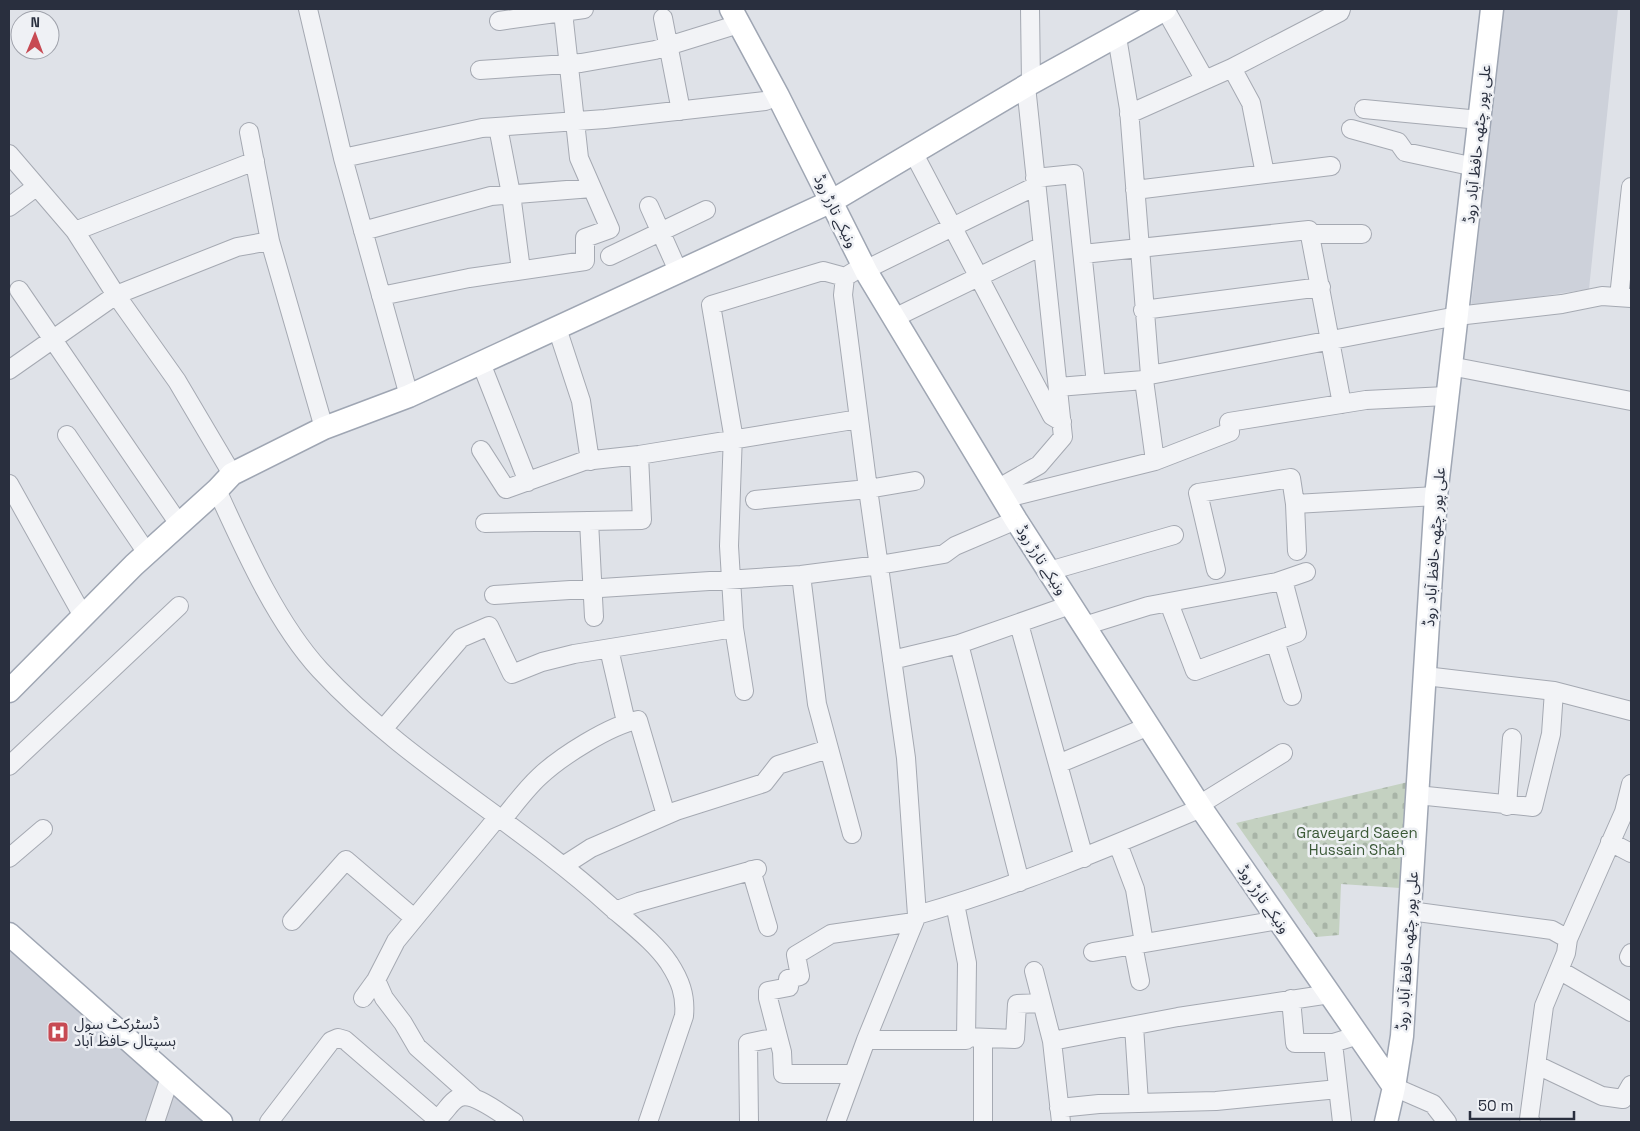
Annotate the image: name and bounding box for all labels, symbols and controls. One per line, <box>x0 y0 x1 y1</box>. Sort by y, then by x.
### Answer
north arrow <box>10 10 60 60</box>
text: N <box>30 13 40 31</box>
street label: علی پور چٹھہ حافظ آباد روڈ <box>1459 63 1496 224</box>
street label: ونیکے تارڑ روڈ <box>809 171 862 251</box>
street label: علی پور چٹھہ حافظ آباد روڈ <box>1419 466 1450 627</box>
street label: ونیکے تارڑ روڈ <box>1012 522 1072 599</box>
park label: Graveyard Saeen Hussain Shah <box>1296 823 1418 859</box>
street label: ونیکے تارڑ روڈ <box>1233 861 1294 937</box>
street label: علی پور چٹھہ حافظ آباد روڈ <box>1392 870 1423 1031</box>
place label: ڈسٹرکٹ سول ہسپتال حافظ آباد <box>74 1014 176 1051</box>
hospital icon: ڈسٹرکٹ سول ہسپتال حافظ آباد <box>46 1020 70 1044</box>
scale bar <box>1470 1088 1574 1120</box>
text: 50 m <box>1478 1096 1513 1115</box>

